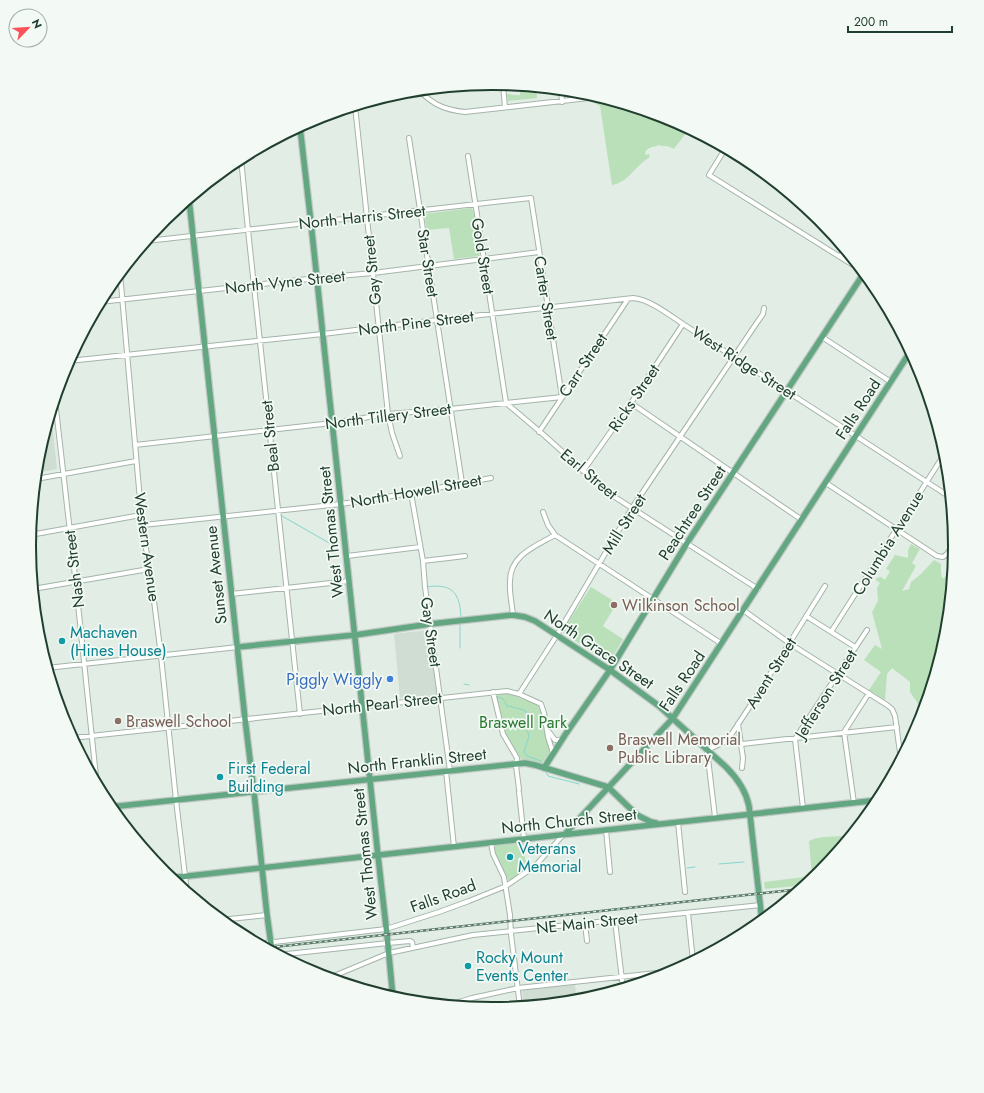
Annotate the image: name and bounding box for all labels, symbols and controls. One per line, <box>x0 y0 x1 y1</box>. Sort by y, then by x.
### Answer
north arrow <box>8 8 48 48</box>
scale bar <box>848 8 952 34</box>
text: 200 m <box>854 13 888 31</box>
text: N <box>28 16 46 31</box>
street label: North Harris Street <box>297 199 427 235</box>
street label: Gold Street <box>466 216 500 296</box>
street label: Star Street <box>411 227 445 299</box>
street label: Gay Street <box>357 234 387 306</box>
street label: Carter Street <box>528 254 564 342</box>
street label: North Vyne Street <box>224 264 346 300</box>
street label: North Pine Street <box>357 304 475 341</box>
street label: West Ridge Street <box>687 321 801 406</box>
street label: Carr Street <box>553 328 613 402</box>
street label: Ricks Street <box>603 359 665 436</box>
street label: Falls Road <box>830 374 886 444</box>
street label: North Tillery Street <box>324 397 453 435</box>
street label: Beal Street <box>255 399 285 473</box>
street label: Earl Street <box>555 443 623 505</box>
street label: Peachtree Street <box>653 461 731 565</box>
street label: West Thomas Street <box>313 465 349 599</box>
street label: North Howell Street <box>349 468 484 514</box>
street label: Columbia Avenue <box>846 486 930 600</box>
street label: Mill Street <box>596 489 652 559</box>
street label: Western Avenue <box>128 491 166 603</box>
street label: Sunset Avenue <box>199 525 233 625</box>
street label: Nash Street <box>58 529 90 609</box>
place label: Wilkinson School <box>622 594 740 617</box>
street label: Gay Street <box>415 596 447 668</box>
marker: Wilkinson School <box>609 600 619 610</box>
street label: North Grace Street <box>539 604 659 694</box>
place label: Machaven (Hines House) <box>70 621 167 662</box>
street label: Avent Street <box>740 633 802 713</box>
marker: Machaven (Hines House) <box>57 636 67 646</box>
street label: Jefferson Street <box>788 645 863 745</box>
street label: Falls Road <box>653 646 711 716</box>
place label: Piggly Wiggly <box>286 668 383 691</box>
marker: Piggly Wiggly <box>385 674 395 684</box>
street label: North Pearl Street <box>321 686 443 722</box>
place label: Braswell School <box>126 710 232 733</box>
park label: Braswell Park <box>479 711 568 734</box>
marker: Braswell School <box>113 716 123 726</box>
place label: Braswell Memorial Public Library <box>618 728 741 769</box>
street label: North Franklin Street <box>347 742 488 780</box>
marker: Braswell Memorial Public Library <box>605 743 615 753</box>
place label: First Federal Building <box>228 757 311 798</box>
marker: First Federal Building <box>215 772 225 782</box>
street label: West Thomas Street <box>347 787 383 921</box>
street label: North Church Street <box>500 802 638 840</box>
place label: Veterans Memorial <box>518 837 581 878</box>
marker: Veterans Memorial <box>505 852 515 862</box>
street label: Falls Road <box>407 874 479 918</box>
street label: NE Main Street <box>535 906 639 940</box>
place label: Rocky Mount Events Center <box>476 946 569 987</box>
marker: Rocky Mount Events Center <box>463 961 473 971</box>

